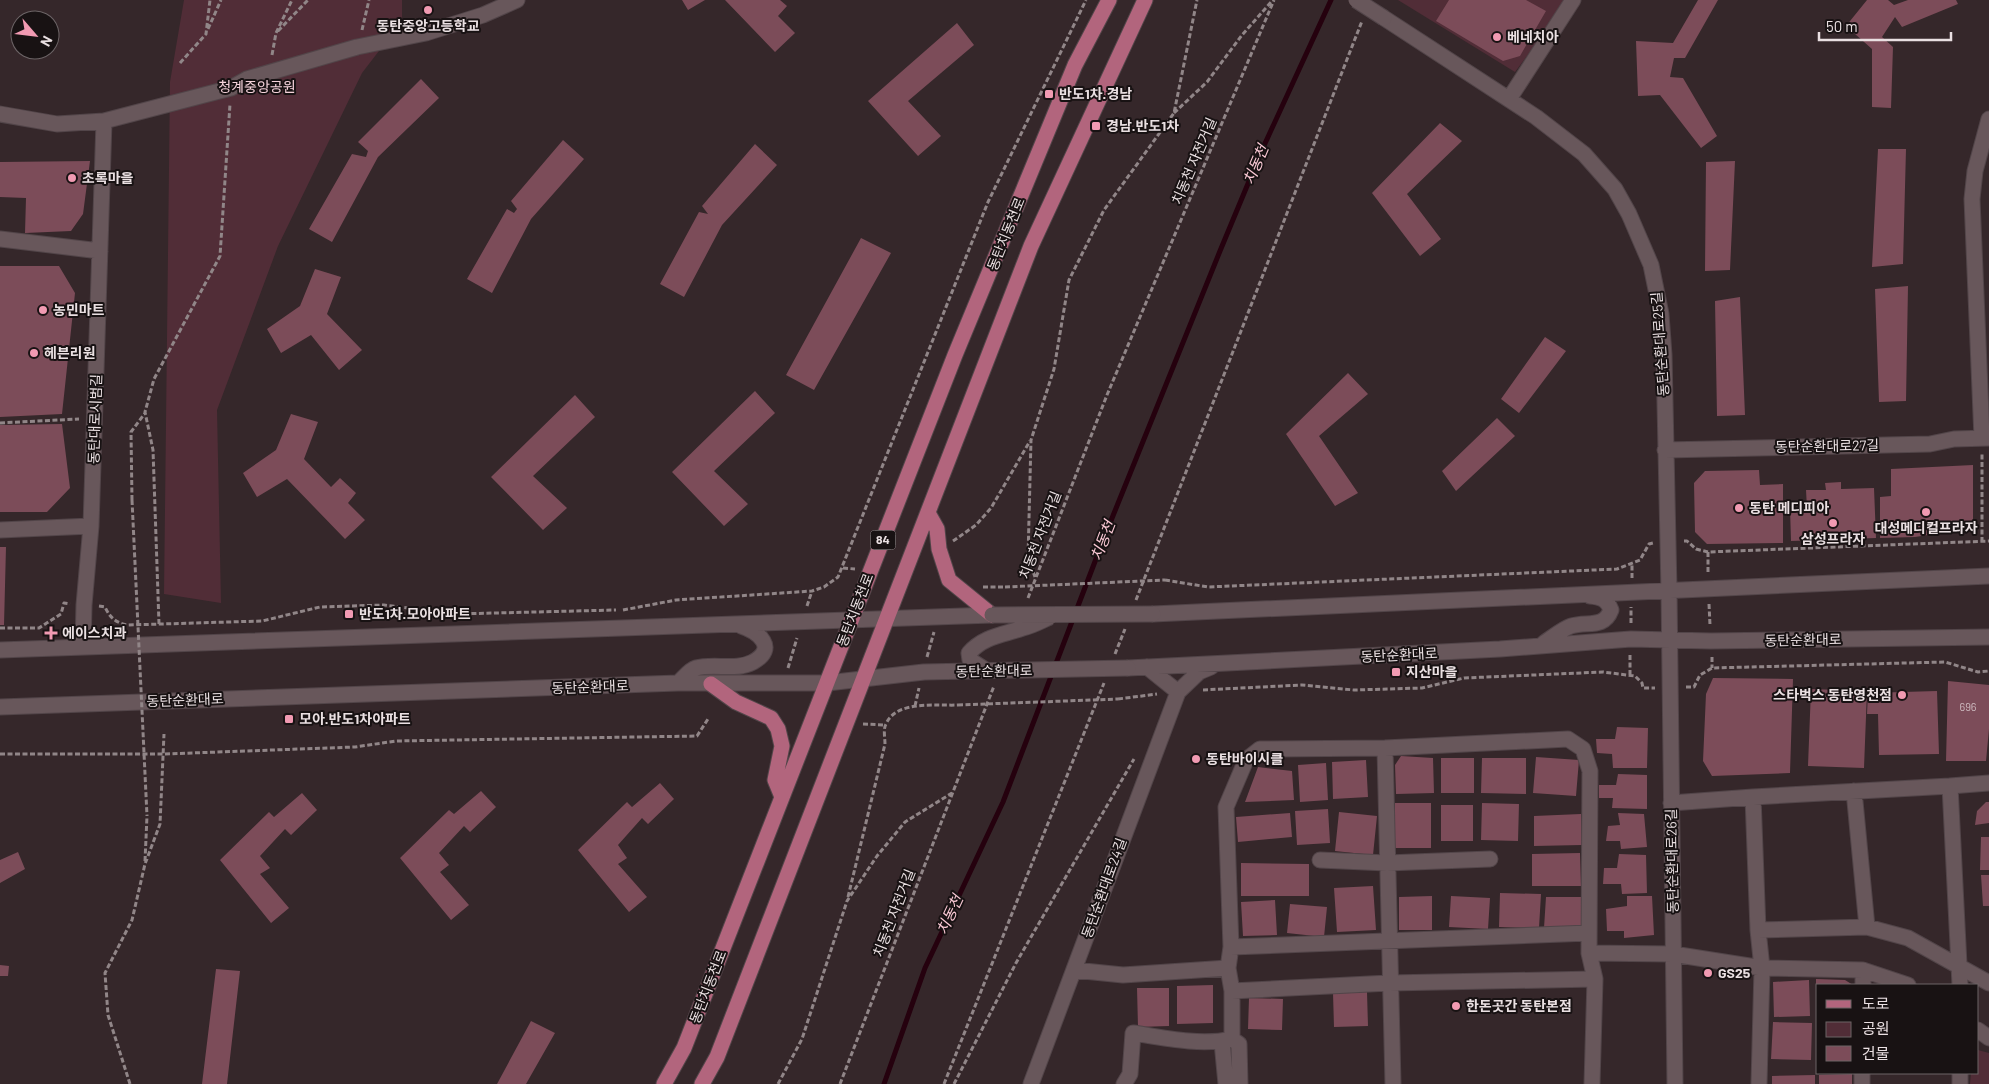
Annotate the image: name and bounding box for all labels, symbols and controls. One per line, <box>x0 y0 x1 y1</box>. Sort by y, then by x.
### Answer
marker: 동탄중앙고등학교 <box>422 4 434 16</box>
north arrow <box>10 10 60 60</box>
scale bar <box>1819 10 1952 42</box>
place label: 동탄중앙고등학교 <box>376 17 480 34</box>
text: 50 m <box>1826 17 1858 35</box>
place label: 베네치아 <box>1507 28 1559 45</box>
marker: 베네치아 <box>1491 31 1503 43</box>
text: N <box>37 33 57 49</box>
park label: 청계중앙공원 <box>218 78 296 95</box>
place label: 반도1차.경남 <box>1059 85 1132 102</box>
marker: 반도1차.경남 <box>1043 88 1055 100</box>
street label: 치동천 자전거길 <box>1168 115 1220 207</box>
place label: 경남.반도1차 <box>1106 117 1179 134</box>
marker: 경남.반도1차 <box>1090 120 1102 132</box>
water label: 치동천 <box>1239 140 1272 187</box>
place label: 초록마을 <box>82 169 134 186</box>
marker: 초록마을 <box>66 172 78 184</box>
street label: 동탄치동천로 <box>983 195 1028 273</box>
street label: 동탄순환대로25길 <box>1647 291 1672 397</box>
place label: 농민마트 <box>53 301 105 318</box>
marker: 농민마트 <box>37 304 49 316</box>
place label: 헤븐리원 <box>44 344 96 361</box>
marker: 헤븐리원 <box>28 347 40 359</box>
street label: 동탄대로시범길 <box>84 374 105 464</box>
street label: 동탄순환대로27길 <box>1775 436 1879 455</box>
street label: 치동천 자전거길 <box>1015 488 1064 581</box>
place label: 동탄 메디피아 <box>1749 499 1829 516</box>
marker: 동탄 메디피아 <box>1733 502 1745 514</box>
marker: 대성메디컬프라자 <box>1920 506 1932 518</box>
water label: 치동천 <box>1086 516 1119 563</box>
marker: 삼성프라자 <box>1827 517 1839 529</box>
place label: 대성메디컬프라자 <box>1874 519 1978 536</box>
road number: 84 <box>870 530 896 550</box>
place label: 삼성프라자 <box>1801 530 1865 547</box>
street label: 동탄치동천로 <box>833 571 876 649</box>
place label: 반도1차.모아아파트 <box>359 605 471 622</box>
marker: 반도1차.모아아파트 <box>343 608 355 620</box>
place label: 에이스치과 <box>62 624 127 641</box>
marker: 에이스치과 <box>44 626 58 640</box>
street label: 동탄순환대로 <box>1764 630 1842 649</box>
street label: 동탄순환대로 <box>1360 644 1438 665</box>
street label: 동탄순환대로 <box>955 661 1033 680</box>
place label: 지산마을 <box>1406 663 1458 680</box>
marker: 지산마을 <box>1390 666 1402 678</box>
street label: 동탄순환대로 <box>551 677 629 696</box>
place label: 스타벅스 동탄영천점 <box>1773 686 1892 703</box>
marker: 스타벅스 동탄영천점 <box>1896 689 1908 701</box>
street label: 동탄순환대로 <box>146 690 224 709</box>
house number: 696 <box>1959 700 1977 713</box>
place label: 모아.반도1차아파트 <box>299 710 411 727</box>
marker: 모아.반도1차아파트 <box>283 713 295 725</box>
place label: 동탄바이시클 <box>1206 750 1283 767</box>
marker: 동탄바이시클 <box>1190 753 1202 765</box>
street label: 동탄순환대로26길 <box>1662 808 1681 914</box>
street label: 동탄순환대로24길 <box>1078 835 1130 940</box>
street label: 치동천 자전거길 <box>869 866 918 959</box>
water label: 치동천 <box>932 890 967 937</box>
street label: 동탄치동천로 <box>686 948 729 1026</box>
place label: GS25 <box>1718 964 1751 981</box>
marker: GS25 <box>1702 967 1714 979</box>
legend <box>1816 984 1979 1074</box>
text: 도로 <box>1862 994 1890 1012</box>
place label: 한돈곳간 동탄본점 <box>1466 997 1572 1014</box>
marker: 한돈곳간 동탄본점 <box>1450 1000 1462 1012</box>
text: 공원 <box>1862 1019 1890 1037</box>
text: 건물 <box>1862 1044 1890 1062</box>

